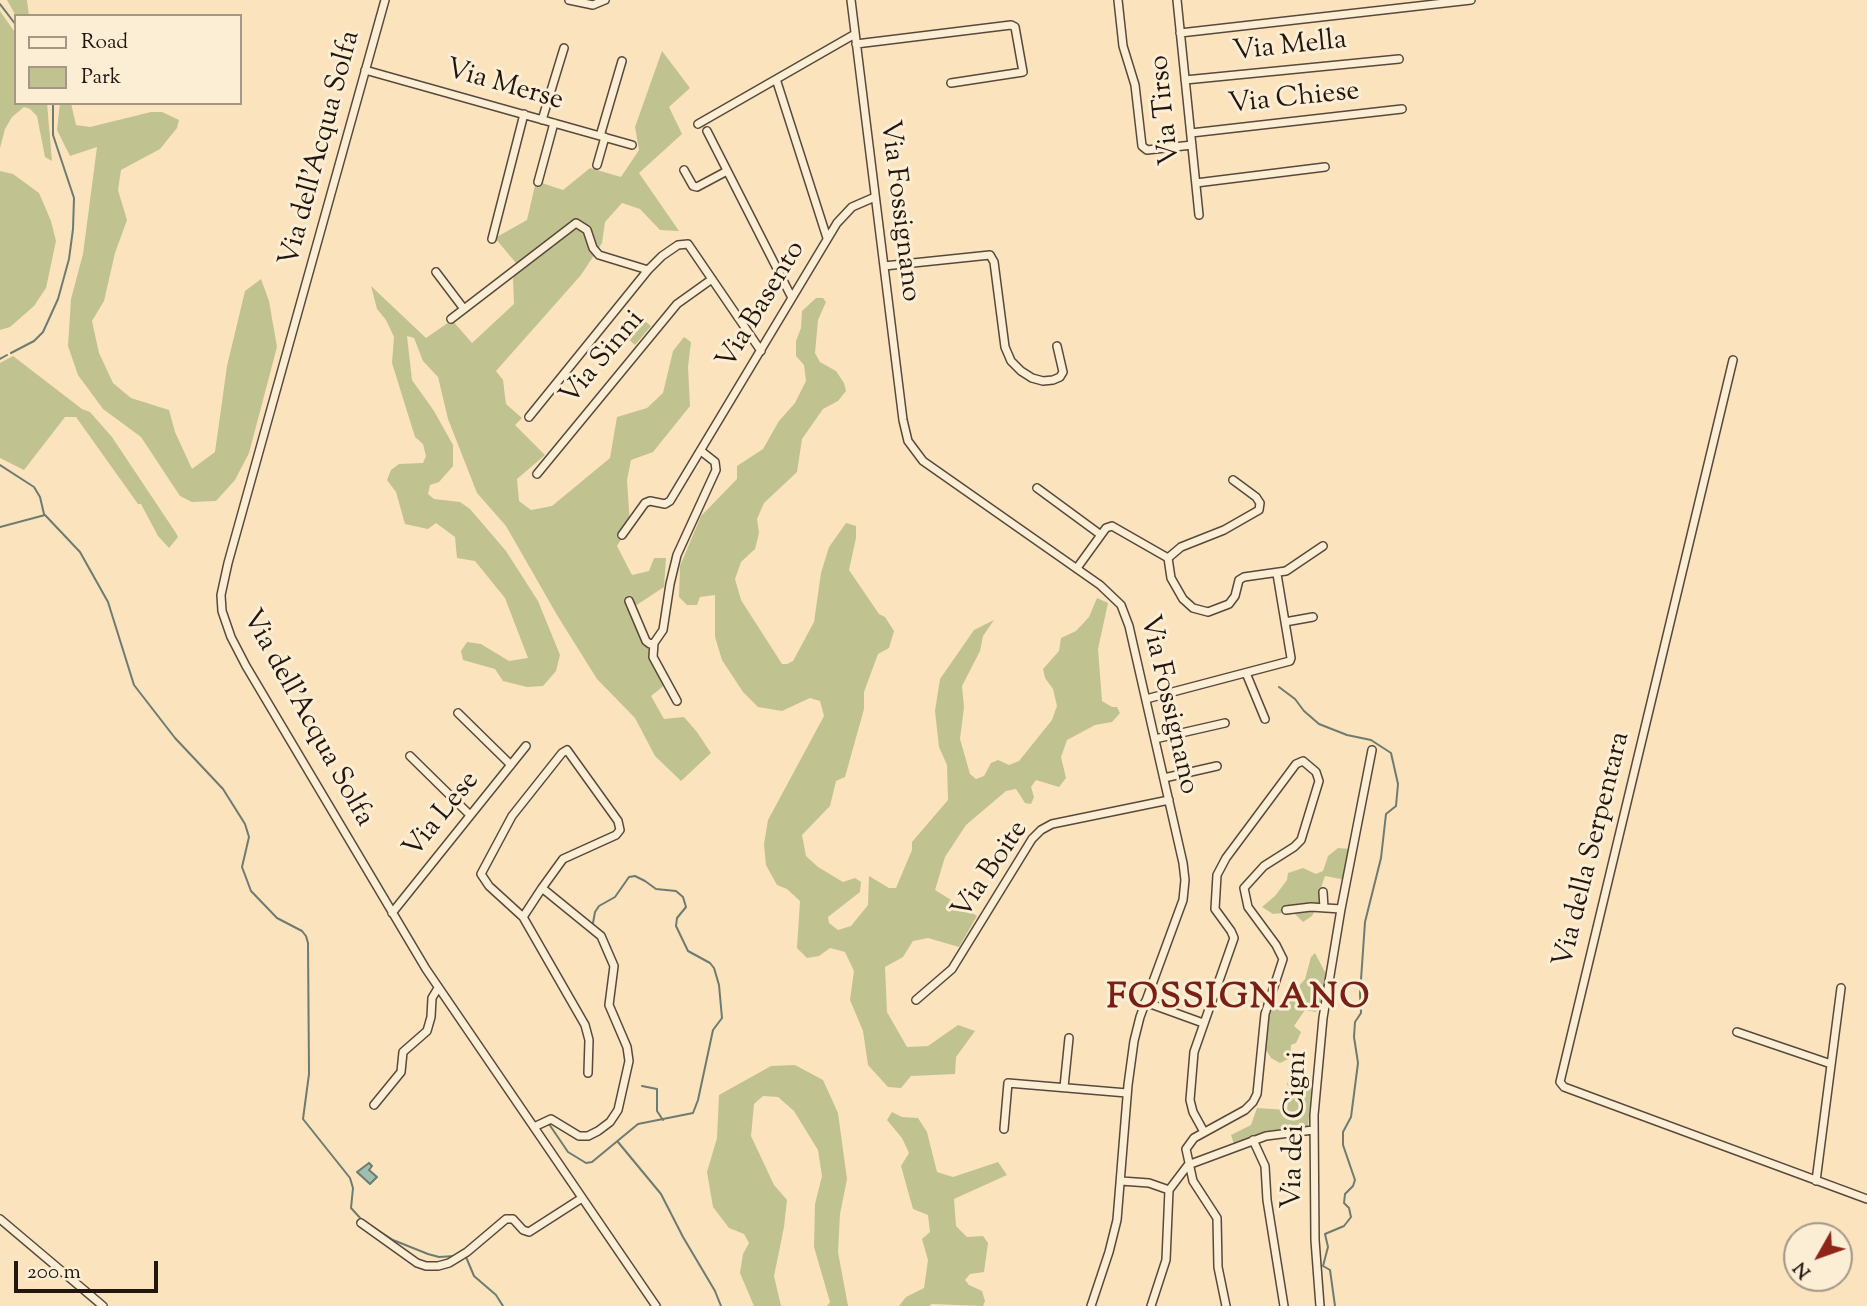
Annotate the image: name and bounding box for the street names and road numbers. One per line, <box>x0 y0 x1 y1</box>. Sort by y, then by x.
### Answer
street label: Via Mella <box>1231 25 1349 71</box>
street label: Via dell'Acqua Solfa <box>274 28 370 270</box>
street label: Via Tirso <box>1145 53 1189 167</box>
street label: Via Merse <box>441 54 567 120</box>
street label: Via Chiese <box>1227 76 1361 124</box>
street label: Via Fossignano <box>870 118 926 304</box>
street label: Via Basento <box>712 236 814 376</box>
street label: Via Sinni <box>555 305 653 413</box>
street label: Via dell'Acqua Solfa <box>233 605 379 833</box>
street label: Via Fossignano <box>1130 612 1204 798</box>
street label: Via della Serpentara <box>1549 729 1639 971</box>
street label: Via Lese <box>398 766 488 866</box>
street label: Via Boite <box>947 816 1037 926</box>
street label: Via dei Cigni <box>1277 1050 1317 1210</box>

